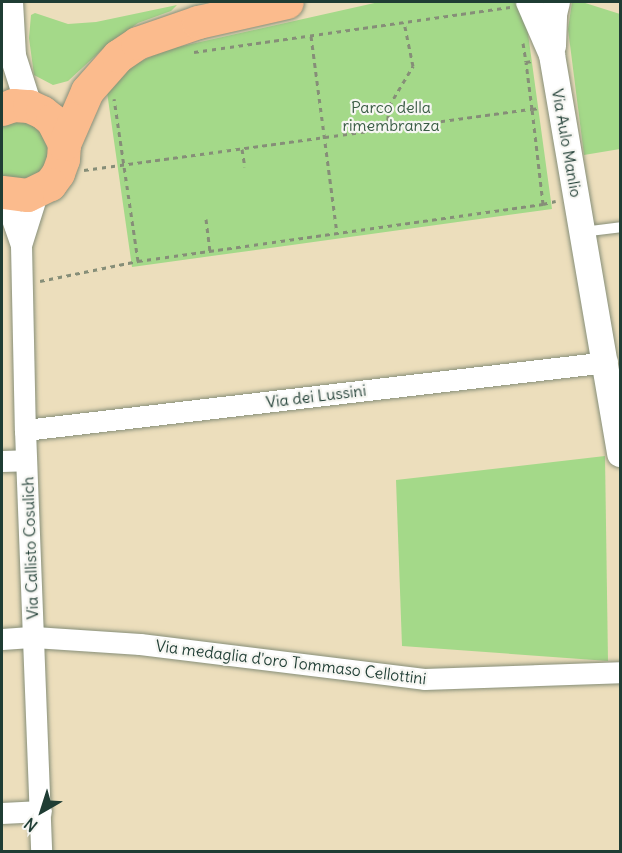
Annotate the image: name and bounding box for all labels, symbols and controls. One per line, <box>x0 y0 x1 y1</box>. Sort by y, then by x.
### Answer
street label: Via Aulo Manlio <box>548 87 586 199</box>
park label: Parco della rimembranza <box>342 97 440 135</box>
street label: Via dei Lussini <box>265 380 367 412</box>
street label: Via Callisto Cosulich <box>18 476 42 620</box>
street label: Via medaglia d'oro Tommaso Cellottini <box>155 636 427 688</box>
north arrow <box>12 781 72 841</box>
text: N <box>20 814 41 836</box>

